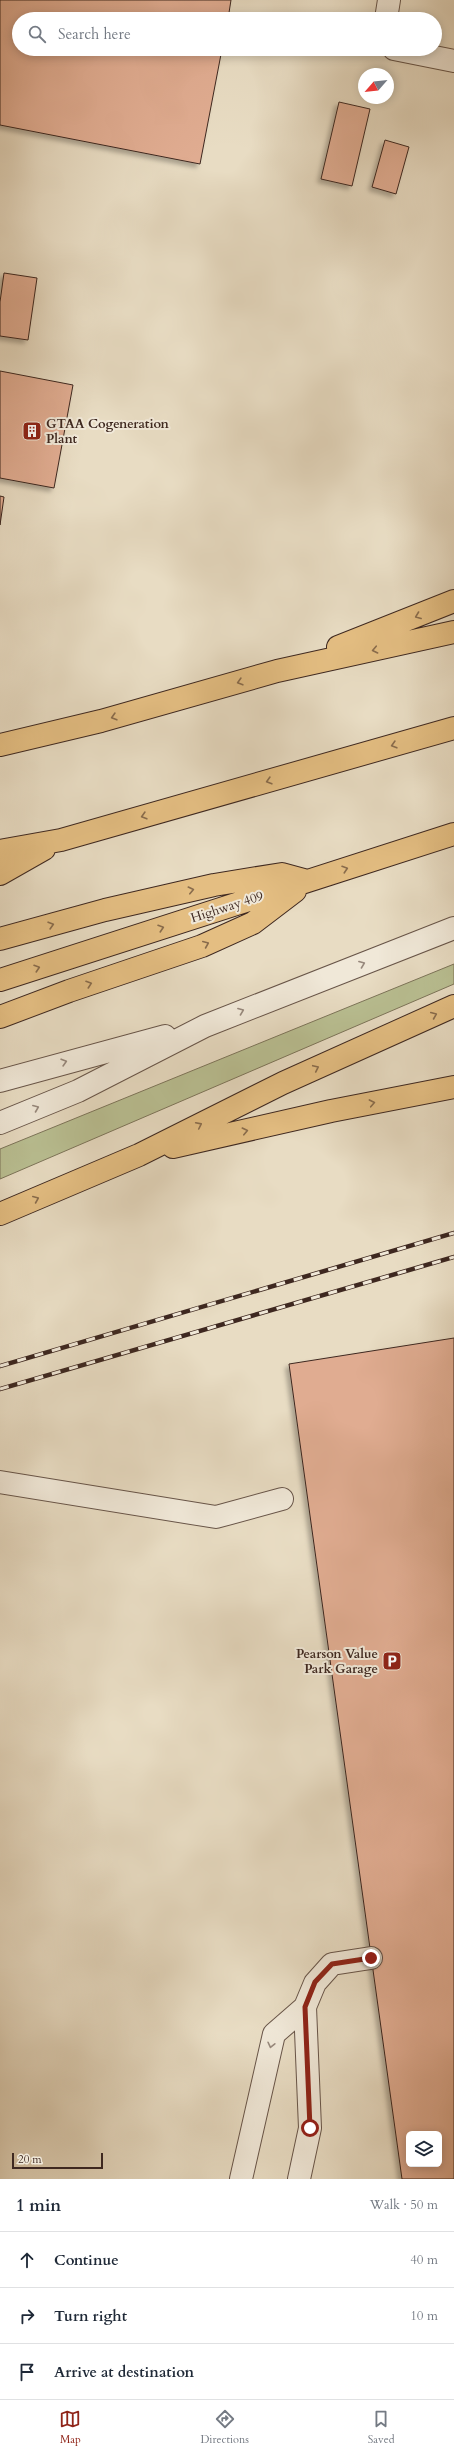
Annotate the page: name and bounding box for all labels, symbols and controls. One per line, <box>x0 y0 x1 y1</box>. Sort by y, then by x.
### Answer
search box <box>12 12 442 56</box>
icon: search <box>26 23 48 45</box>
text: Search here <box>58 24 131 44</box>
north arrow <box>358 68 394 104</box>
place label: GTAA Cogeneration Plant <box>46 415 170 448</box>
building icon: GTAA Cogeneration Plant <box>21 420 43 442</box>
one-way arrow <box>414 611 421 619</box>
one-way arrow <box>372 645 378 653</box>
one-way arrow <box>236 677 243 686</box>
one-way arrow <box>111 712 118 721</box>
one-way arrow <box>391 740 398 749</box>
one-way arrow <box>266 776 273 785</box>
one-way arrow <box>141 811 148 820</box>
one-way arrow <box>341 865 348 874</box>
street label: Highway 409 <box>188 887 266 927</box>
one-way arrow <box>188 887 194 895</box>
one-way arrow <box>47 921 54 930</box>
one-way arrow <box>157 925 164 933</box>
one-way arrow <box>202 941 209 949</box>
one-way arrow <box>359 960 366 968</box>
one-way arrow <box>33 964 40 973</box>
one-way arrow <box>85 980 92 989</box>
one-way arrow <box>238 1008 245 1016</box>
one-way arrow <box>430 1012 438 1020</box>
one-way arrow <box>60 1058 67 1067</box>
one-way arrow <box>311 1065 319 1073</box>
one-way arrow <box>369 1099 375 1107</box>
one-way arrow <box>32 1105 40 1113</box>
one-way arrow <box>194 1122 202 1130</box>
one-way arrow <box>242 1127 248 1135</box>
one-way arrow <box>32 1195 39 1203</box>
place label: Pearson Value Park Garage <box>296 1645 378 1678</box>
parking icon: Pearson Value Park Garage <box>381 1650 403 1672</box>
route end <box>362 1949 380 1967</box>
one-way arrow <box>268 2042 276 2048</box>
route start <box>301 2119 319 2137</box>
map controls <box>406 2131 442 2167</box>
button: layers <box>406 2131 442 2167</box>
scale bar <box>12 2151 103 2170</box>
text: 20 m <box>18 2152 42 2167</box>
text: 1 min <box>16 2194 61 2217</box>
text: Walk · 50 m <box>370 2196 438 2214</box>
icon: ahead <box>16 2249 38 2271</box>
text: Continue <box>54 2250 119 2270</box>
text: 40 m <box>410 2251 438 2269</box>
icon: right <box>16 2305 38 2327</box>
text: Turn right <box>54 2306 127 2326</box>
text: 10 m <box>410 2307 438 2325</box>
icon: arrive <box>16 2361 38 2383</box>
text: Arrive at destination <box>54 2362 194 2382</box>
tab: Map <box>59 2408 81 2447</box>
tab: Directions <box>200 2408 249 2447</box>
tab: Saved <box>368 2408 395 2447</box>

